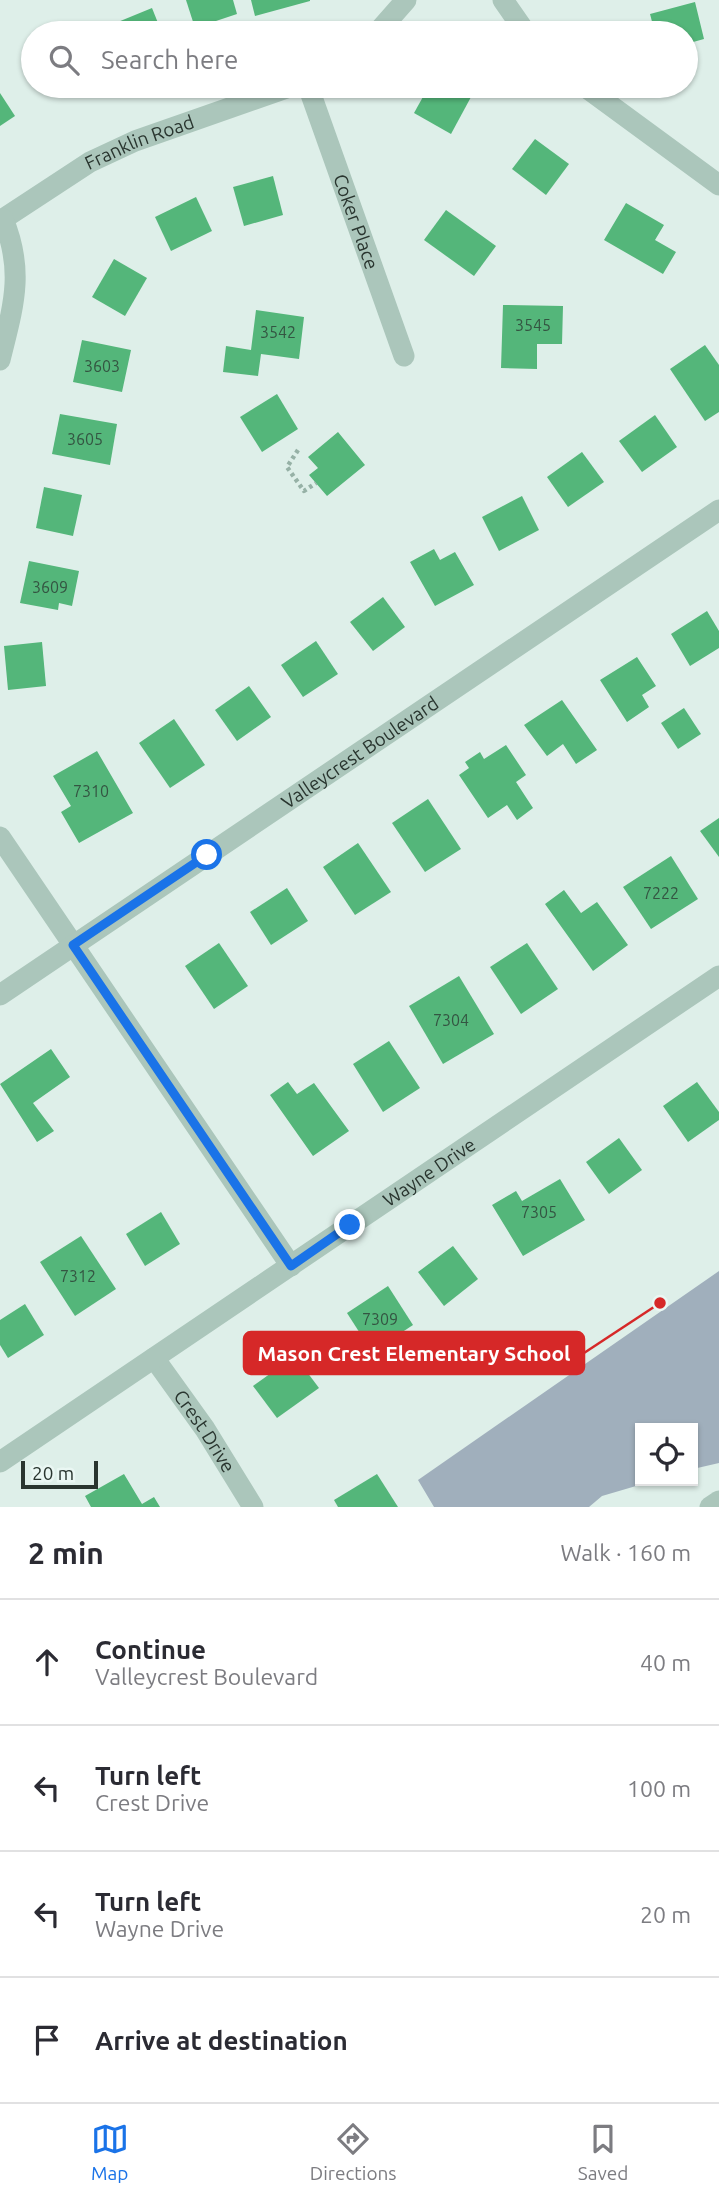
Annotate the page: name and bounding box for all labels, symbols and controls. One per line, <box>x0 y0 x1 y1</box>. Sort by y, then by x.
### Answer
search box <box>21 21 698 98</box>
icon: search <box>45 41 83 79</box>
text: Search here <box>101 45 238 74</box>
street label: Franklin Road <box>81 110 197 174</box>
street label: Coker Place <box>329 171 383 272</box>
house number: 3545 <box>515 316 551 334</box>
house number: 3542 <box>260 323 296 341</box>
house number: 3603 <box>84 357 120 375</box>
house number: 3605 <box>67 430 103 448</box>
house number: 3609 <box>32 578 68 596</box>
street label: Valleycrest Boulevard <box>277 692 442 813</box>
house number: 7310 <box>73 782 109 800</box>
route start <box>191 839 222 870</box>
house number: 7222 <box>643 884 679 902</box>
house number: 7304 <box>433 1011 469 1029</box>
street label: Wayne Drive <box>379 1133 480 1211</box>
house number: 7305 <box>521 1203 557 1221</box>
route end <box>334 1209 365 1240</box>
house number: 7312 <box>60 1267 96 1285</box>
house number: 7309 <box>362 1310 398 1328</box>
callout: Mason Crest Elementary School <box>244 1332 584 1374</box>
text: Mason Crest Elementary School <box>258 1341 570 1365</box>
street label: Crest Drive <box>169 1386 240 1476</box>
map controls <box>635 1423 698 1486</box>
button: locate <box>635 1423 698 1486</box>
scale bar <box>21 1458 98 1490</box>
text: 20 m <box>32 1462 74 1484</box>
text: 2 min <box>28 1536 104 1570</box>
text: Walk · 160 m <box>560 1540 691 1565</box>
text: Continue <box>95 1635 206 1664</box>
icon: ahead <box>28 1643 66 1681</box>
text: 40 m <box>640 1650 691 1675</box>
text: Valleycrest Boulevard <box>95 1664 318 1689</box>
text: Turn left <box>95 1761 201 1790</box>
icon: left <box>28 1769 66 1807</box>
text: 100 m <box>627 1776 691 1801</box>
text: Crest Drive <box>95 1790 209 1815</box>
text: Turn left <box>95 1887 201 1916</box>
icon: left <box>28 1895 66 1933</box>
text: 20 m <box>640 1902 691 1927</box>
text: Wayne Drive <box>95 1916 224 1941</box>
icon: arrive <box>28 2021 66 2059</box>
text: Arrive at destination <box>95 2026 348 2055</box>
tab: Map <box>91 2120 129 2184</box>
tab: Directions <box>310 2120 397 2184</box>
tab: Saved <box>578 2120 628 2184</box>

